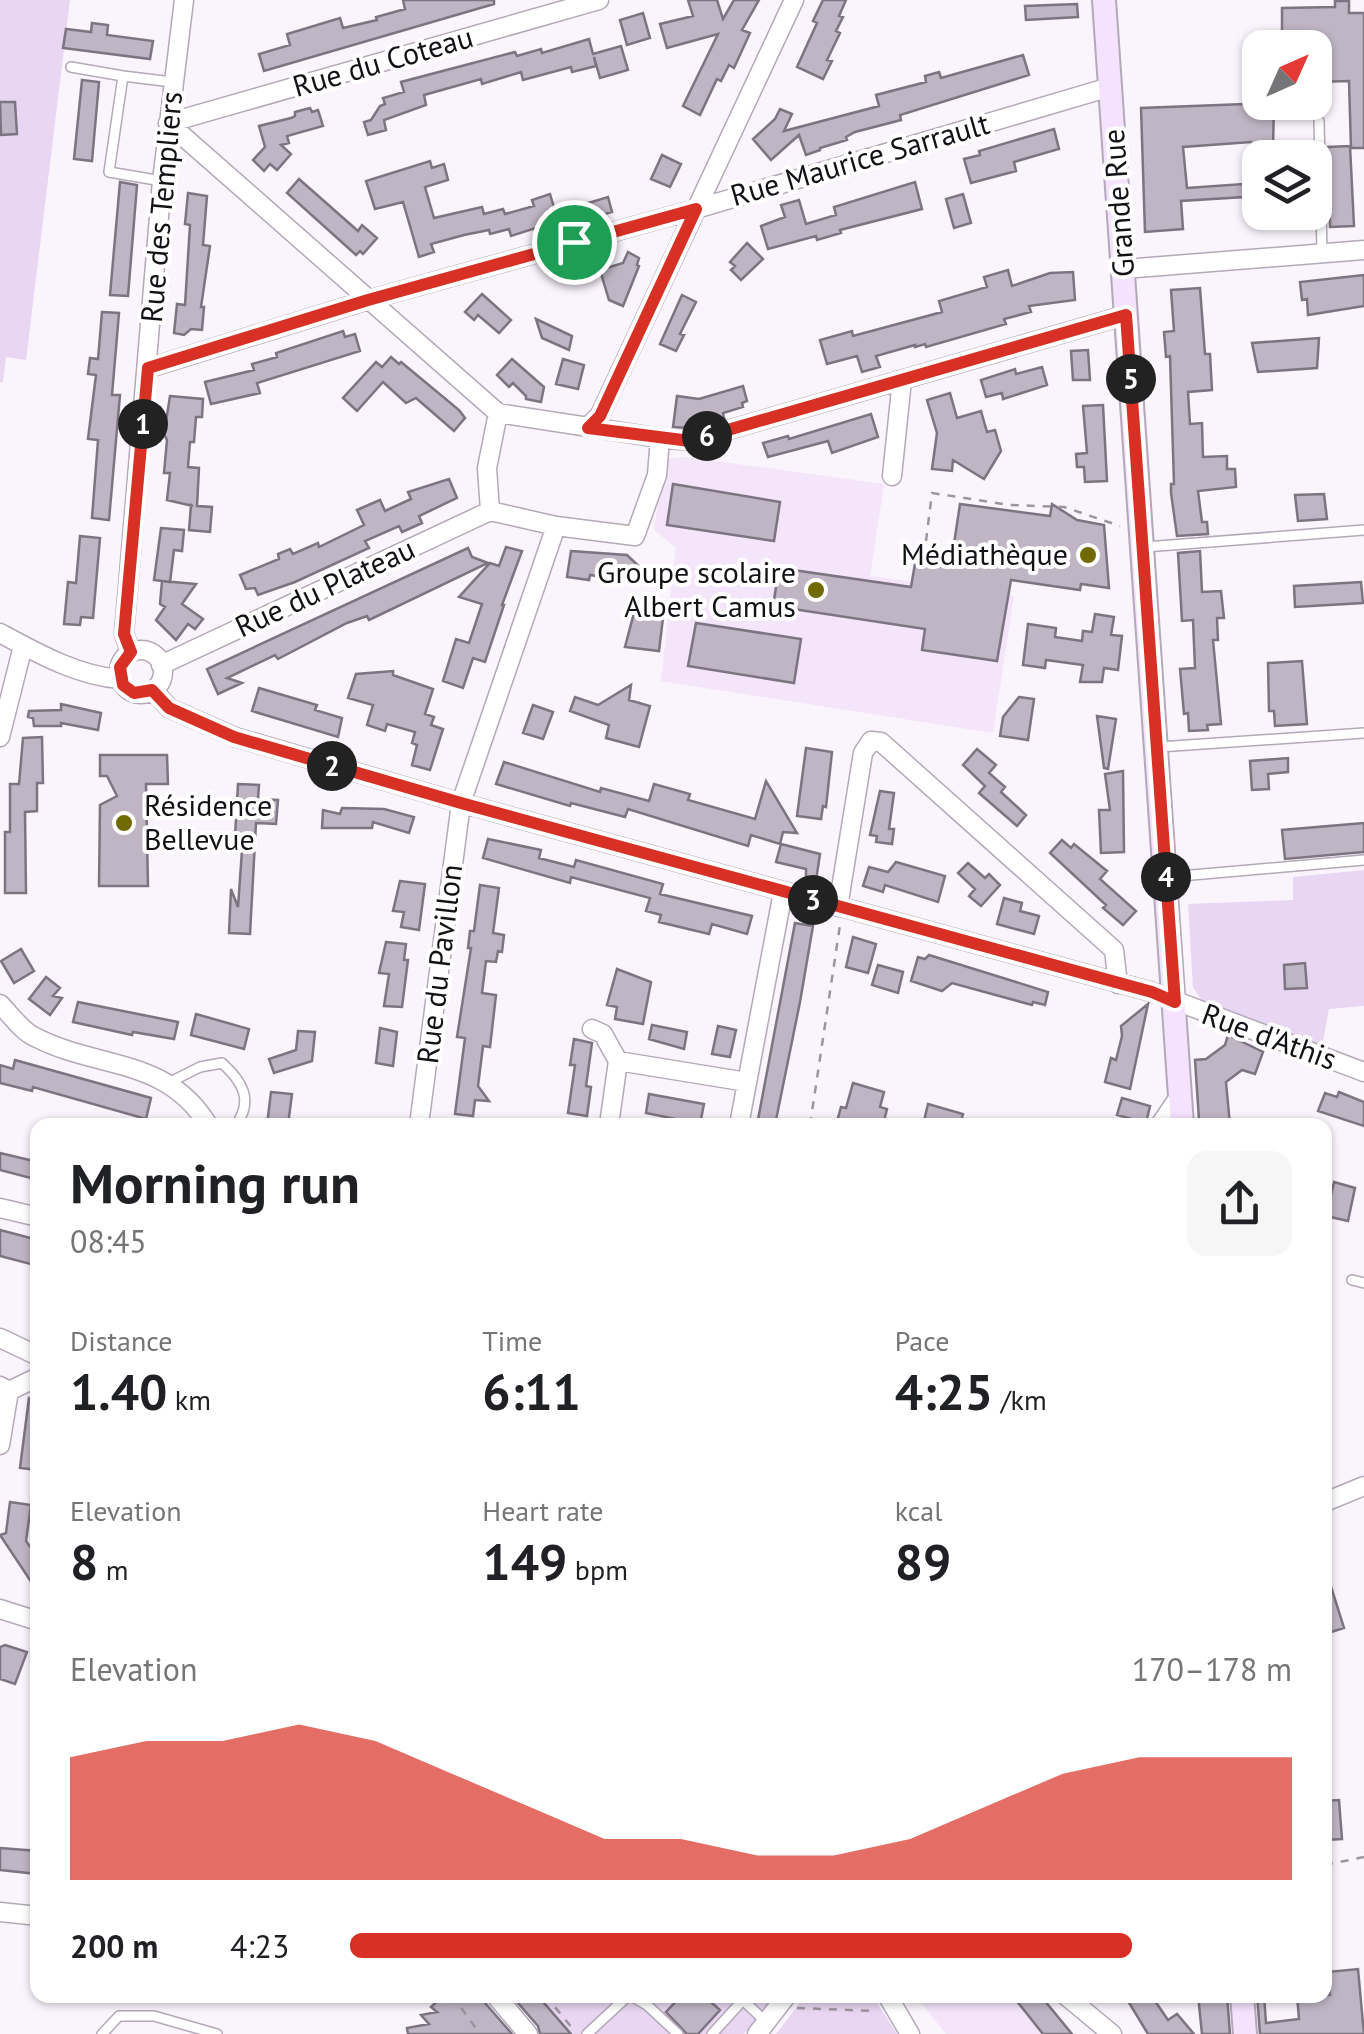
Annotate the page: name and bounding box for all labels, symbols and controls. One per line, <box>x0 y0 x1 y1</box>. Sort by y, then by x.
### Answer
street label: Rue du Coteau <box>288 16 477 105</box>
north arrow <box>1242 30 1332 120</box>
map controls <box>1242 30 1332 230</box>
street label: Rue des Templiers <box>131 90 190 324</box>
street label: Rue Maurice Sarrault <box>726 103 993 214</box>
street label: Grande Rue <box>1093 128 1142 278</box>
button: layers <box>1242 140 1332 230</box>
pin <box>532 200 617 285</box>
icon: arrive <box>547 215 602 270</box>
pin: 5 <box>1106 354 1156 404</box>
text: 5 <box>1123 360 1139 397</box>
pin: 1 <box>118 399 168 449</box>
text: 1 <box>135 405 151 442</box>
pin: 6 <box>682 411 732 461</box>
text: 6 <box>699 417 715 454</box>
street label: Rue du Plateau <box>228 528 420 645</box>
place label: Médiathèque <box>901 534 1068 573</box>
marker: Médiathèque <box>1077 544 1099 566</box>
place label: Groupe scolaire Albert Camus <box>597 552 796 625</box>
marker: Groupe scolaire Albert Camus <box>805 579 827 601</box>
pin: 2 <box>307 741 357 791</box>
text: 2 <box>324 747 340 784</box>
place label: Résidence Bellevue <box>144 785 272 858</box>
marker: Résidence Bellevue <box>113 812 135 834</box>
pin: 4 <box>1141 852 1191 902</box>
text: 4 <box>1158 858 1174 895</box>
street label: Rue du Pavillon <box>407 862 470 1066</box>
pin: 3 <box>788 875 838 925</box>
text: 3 <box>805 881 821 918</box>
street label: Rue d'Athis <box>1197 993 1342 1078</box>
text: Morning run <box>70 1147 360 1218</box>
button: share <box>1187 1151 1292 1256</box>
text: 08:45 <box>70 1220 147 1262</box>
text: Distance <box>70 1322 173 1359</box>
text: Time <box>482 1322 542 1359</box>
text: Pace <box>895 1322 949 1359</box>
text: 1.40 <box>70 1359 167 1424</box>
text: 6:11 <box>482 1359 581 1424</box>
text: 4:25 <box>895 1359 993 1424</box>
text: km <box>167 1381 211 1418</box>
text: /km <box>993 1381 1047 1418</box>
text: Elevation <box>70 1492 182 1529</box>
text: Heart rate <box>482 1492 603 1529</box>
text: kcal <box>895 1492 942 1529</box>
text: 8 <box>70 1529 98 1594</box>
text: 149 <box>482 1529 567 1594</box>
text: 89 <box>895 1529 951 1594</box>
text: m <box>98 1551 129 1588</box>
text: bpm <box>567 1551 628 1588</box>
text: Elevation <box>70 1648 197 1690</box>
text: 170–178 m <box>1132 1648 1292 1690</box>
text: 200 m <box>70 1925 158 1967</box>
text: 4:23 <box>230 1925 289 1967</box>

